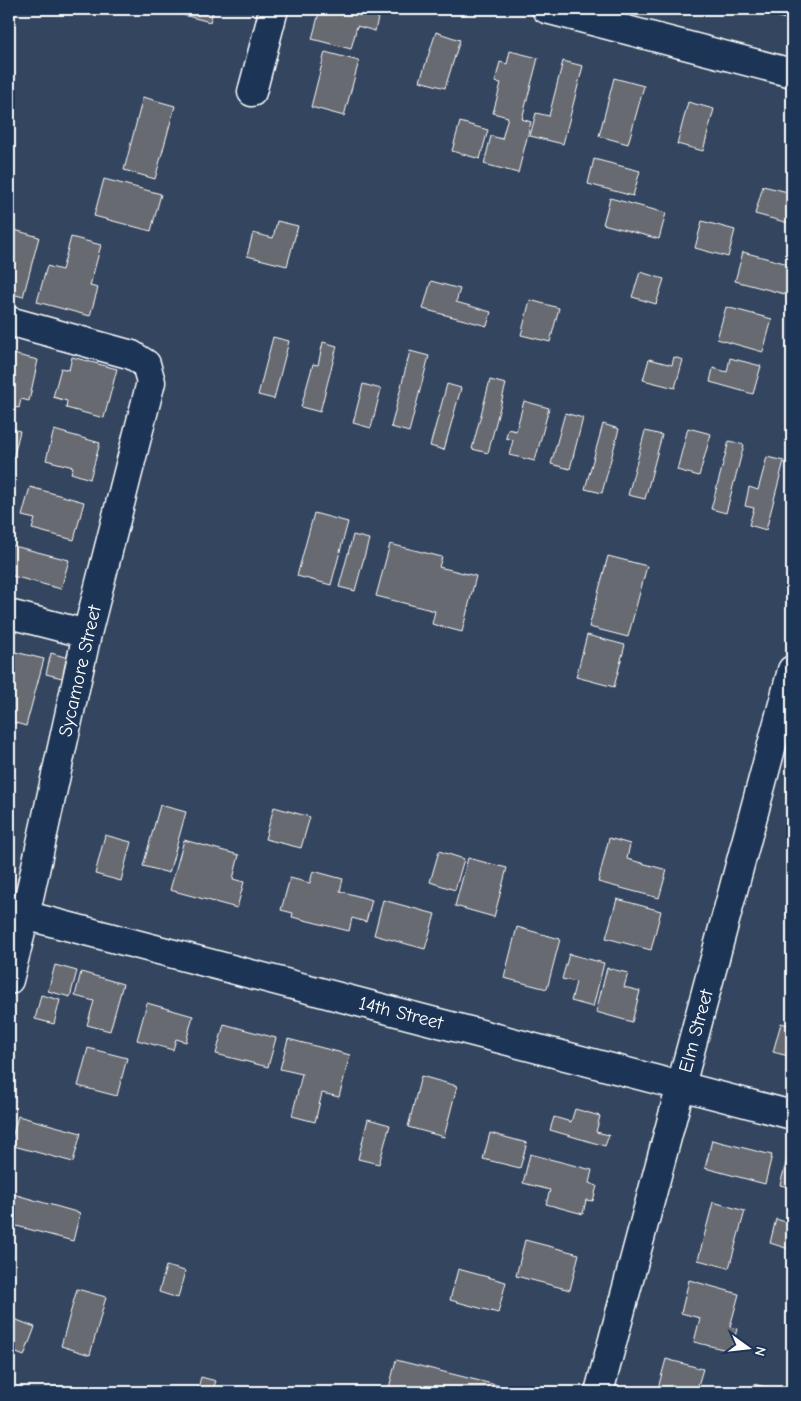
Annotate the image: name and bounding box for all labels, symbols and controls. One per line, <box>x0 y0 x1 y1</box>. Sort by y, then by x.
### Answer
street label: Sycamore Street <box>54 603 106 739</box>
street label: Elm Street <box>674 986 718 1075</box>
street label: 14th Street <box>357 992 446 1034</box>
north arrow <box>724 1324 774 1374</box>
text: N <box>751 1345 769 1358</box>

